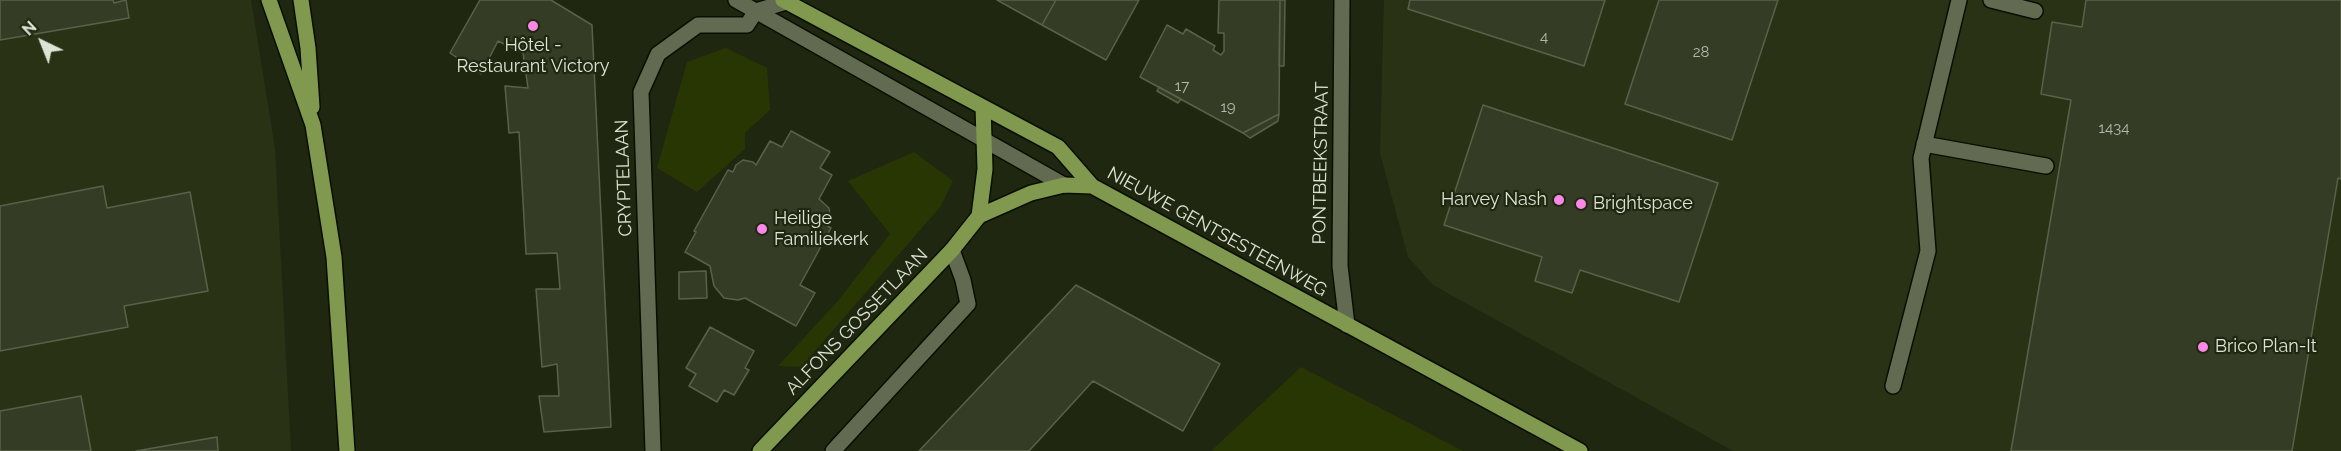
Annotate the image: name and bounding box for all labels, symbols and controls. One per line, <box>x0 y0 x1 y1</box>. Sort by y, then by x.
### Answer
north arrow <box>12 12 72 72</box>
text: N <box>18 17 40 40</box>
marker: Hôtel - Restaurant Victory <box>526 19 540 33</box>
house number: 4 <box>1540 28 1548 46</box>
place label: Hôtel - Restaurant Victory <box>456 35 610 78</box>
house number: 28 <box>1693 43 1709 61</box>
house number: 17 <box>1175 77 1189 95</box>
street label: PONTBEEKSTRAAT <box>1309 81 1333 245</box>
house number: 19 <box>1220 98 1236 116</box>
street label: CRYPTELAAN <box>611 119 637 237</box>
house number: 1434 <box>2099 119 2129 137</box>
street label: NIEUWE GENTSESTEENWEG <box>1103 162 1331 302</box>
place label: Harvey Nash <box>1441 189 1547 211</box>
marker: Harvey Nash <box>1552 193 1566 207</box>
place label: Brightspace <box>1593 193 1693 215</box>
marker: Brightspace <box>1574 197 1588 211</box>
place label: Heilige Familiekerk <box>774 208 869 250</box>
marker: Heilige Familiekerk <box>755 222 769 236</box>
street label: ALFONS GOSSETLAAN <box>782 244 932 400</box>
place label: Brico Plan-It <box>2215 336 2317 358</box>
marker: Brico Plan-It <box>2196 340 2210 354</box>

